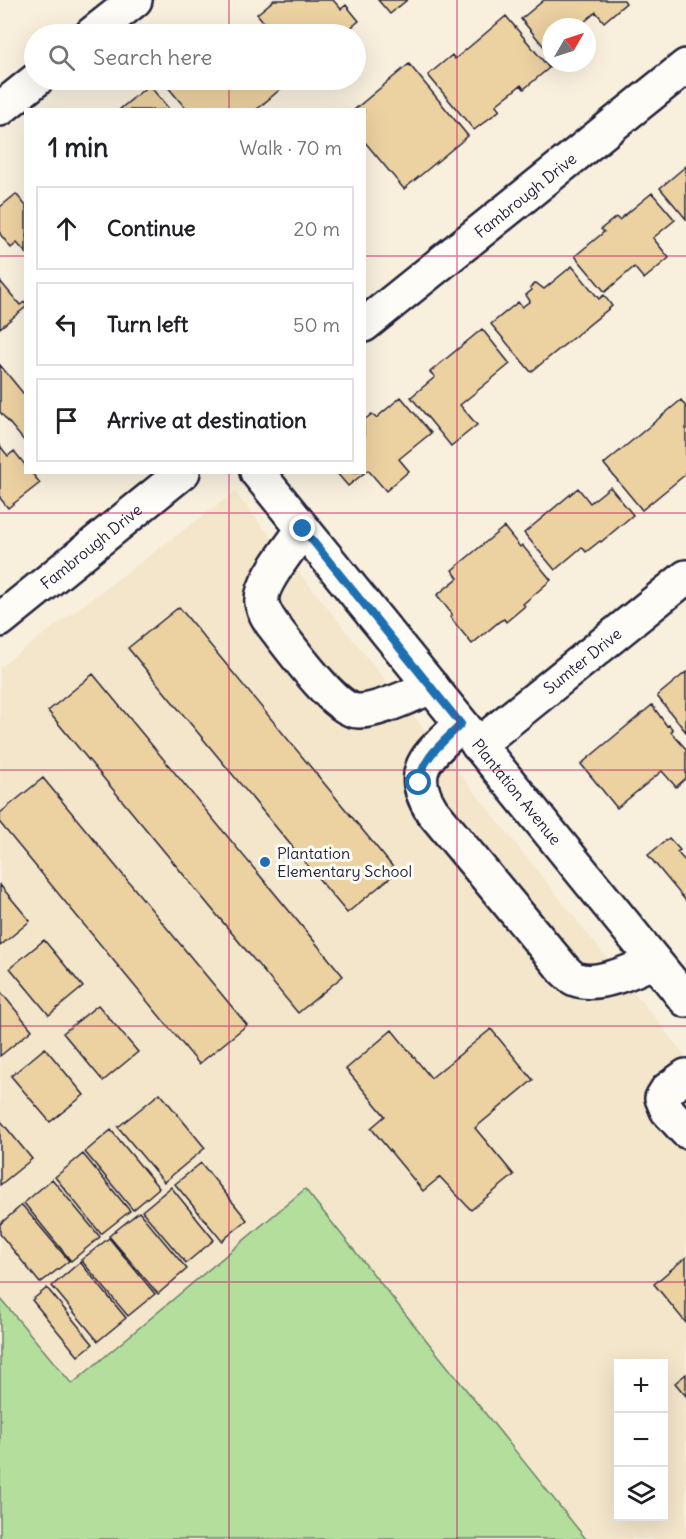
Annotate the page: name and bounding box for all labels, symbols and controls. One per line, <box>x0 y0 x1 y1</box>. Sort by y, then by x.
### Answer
north arrow <box>542 18 596 72</box>
search box <box>24 24 366 90</box>
icon: search <box>45 41 78 74</box>
text: Search here <box>93 43 212 71</box>
text: 1 min <box>48 131 108 164</box>
text: Walk · 70 m <box>239 135 342 160</box>
street label: Fambrough Drive <box>470 148 580 242</box>
icon: ahead <box>50 212 83 245</box>
text: Continue <box>107 214 196 242</box>
text: 20 m <box>294 216 340 241</box>
icon: left <box>50 308 83 341</box>
text: Turn left <box>107 310 188 338</box>
text: 50 m <box>293 312 340 337</box>
icon: arrive <box>50 404 83 437</box>
text: Arrive at destination <box>107 406 307 434</box>
street label: Fambrough Drive <box>36 499 146 593</box>
route end <box>289 515 315 541</box>
street label: Sumter Drive <box>539 623 625 698</box>
street label: Plantation Avenue <box>468 735 566 849</box>
route start <box>405 769 431 795</box>
place label: Plantation Elementary School <box>277 843 412 881</box>
marker: Plantation Elementary School <box>258 855 272 869</box>
map controls <box>614 1359 668 1521</box>
button: + <box>614 1359 668 1413</box>
button: − <box>614 1413 668 1467</box>
button: layers <box>614 1467 668 1521</box>

